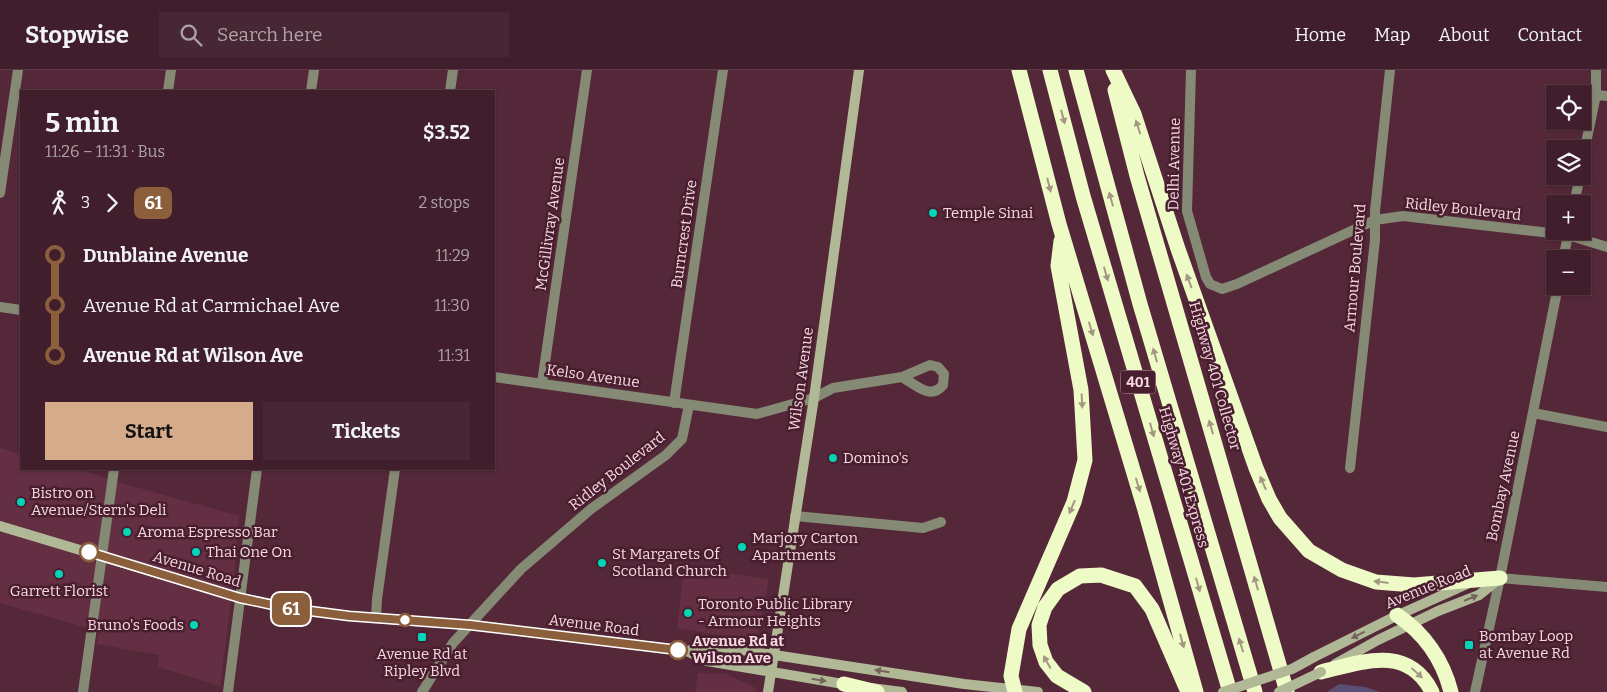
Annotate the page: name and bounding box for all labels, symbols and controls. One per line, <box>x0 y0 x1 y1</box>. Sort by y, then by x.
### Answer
search box <box>159 12 509 57</box>
text: Stopwise <box>25 21 129 49</box>
icon: search <box>177 21 205 49</box>
text: Search here <box>217 23 323 46</box>
text: Home <box>1295 24 1346 46</box>
text: Map <box>1374 24 1410 46</box>
text: About <box>1438 24 1489 46</box>
text: Contact <box>1517 24 1582 46</box>
map controls <box>1546 85 1591 295</box>
button: locate <box>1546 85 1591 130</box>
text: 5 min <box>45 106 119 139</box>
one-way arrow <box>1059 110 1067 125</box>
street label: Delhi Avenue <box>1164 117 1184 211</box>
one-way arrow <box>1134 119 1141 134</box>
text: $3.52 <box>423 121 470 144</box>
button: layers <box>1546 140 1591 185</box>
text: 11:26 – 11:31 · Bus <box>45 142 165 161</box>
street label: McGillivray Avenue <box>532 156 568 292</box>
one-way arrow <box>1045 177 1053 193</box>
street label: Burncrest Drive <box>667 179 701 289</box>
icon: walk <box>45 189 73 217</box>
icon: forward <box>98 189 126 217</box>
one-way arrow <box>1106 191 1114 206</box>
text: 61 <box>144 192 162 214</box>
text: 3 <box>81 193 90 212</box>
text: 2 stops <box>418 193 470 212</box>
street label: Ridley Boulevard <box>1404 194 1522 224</box>
button: + <box>1546 195 1591 240</box>
street label: Armour Boulevard <box>1340 203 1370 333</box>
place label: Temple Sinai <box>943 204 1034 222</box>
marker: Temple Sinai <box>927 207 939 219</box>
text: Dunblaine Avenue <box>83 244 248 267</box>
text: 11:29 <box>436 246 470 265</box>
button: − <box>1546 250 1591 295</box>
one-way arrow <box>1102 266 1110 281</box>
one-way arrow <box>1185 273 1193 288</box>
text: Avenue Rd at Carmichael Ave <box>83 294 340 317</box>
text: 11:30 <box>434 296 470 315</box>
street label: Highway 401 Collector <box>1185 299 1245 453</box>
one-way arrow <box>1087 322 1095 337</box>
street label: Wilson Avenue <box>785 326 817 432</box>
text: Avenue Rd at Wilson Ave <box>83 344 303 367</box>
text: 11:31 <box>438 346 470 365</box>
one-way arrow <box>1151 348 1159 363</box>
street label: Kelso Avenue <box>545 361 641 391</box>
road number: 401 <box>1120 370 1156 394</box>
one-way arrow <box>1078 393 1086 409</box>
button: Start <box>45 402 253 460</box>
button: Tickets <box>263 402 470 460</box>
street label: Highway 401 Express <box>1155 404 1213 550</box>
one-way arrow <box>1207 420 1215 435</box>
one-way arrow <box>1148 422 1156 437</box>
street label: Ridley Boulevard <box>565 428 669 514</box>
street label: Bombay Avenue <box>1482 429 1524 543</box>
place label: Domino's <box>843 449 909 467</box>
marker: Domino's <box>827 452 839 464</box>
one-way arrow <box>1258 476 1266 490</box>
one-way arrow <box>1134 477 1142 492</box>
place label: Bistro on Avenue/Stern's Deli <box>31 484 167 519</box>
marker: Bistro on Avenue/Stern's Deli <box>15 496 27 508</box>
one-way arrow <box>1067 500 1075 514</box>
place label: Aroma Espresso Bar <box>137 523 278 541</box>
marker: Aroma Espresso Bar <box>121 526 133 538</box>
place label: Marjory Carton Apartments <box>752 529 858 564</box>
marker: Marjory Carton Apartments <box>736 541 748 553</box>
unlabelled marker <box>79 542 99 562</box>
place label: Thai One On <box>206 543 292 561</box>
place label: St Margarets Of Scotland Church <box>612 545 727 580</box>
marker: Thai One On <box>190 546 202 558</box>
street label: Avenue Road <box>151 547 243 591</box>
marker: St Margarets Of Scotland Church <box>596 557 608 569</box>
street label: Avenue Road <box>1382 562 1474 612</box>
marker: Garrett Florist <box>53 568 65 580</box>
one-way arrow <box>1252 576 1260 591</box>
one-way arrow <box>1195 578 1203 593</box>
one-way arrow <box>1373 578 1389 586</box>
place label: Garrett Florist <box>10 582 109 600</box>
line badge: 61 <box>268 593 314 625</box>
one-way arrow <box>1464 594 1479 602</box>
place label: Toronto Public Library - Armour Heights <box>698 595 853 630</box>
text: 61 <box>282 598 300 620</box>
marker: Toronto Public Library - Armour Heights <box>682 607 694 619</box>
street label: Avenue Road <box>548 611 640 639</box>
unlabelled marker <box>398 613 412 627</box>
place label: Bruno's Foods <box>87 616 184 634</box>
marker: Bruno's Foods <box>188 619 200 631</box>
place label: Bombay Loop at Avenue Rd <box>1479 627 1573 662</box>
marker: Avenue Rd at Ripley Blvd <box>416 631 428 643</box>
one-way arrow <box>1351 631 1365 639</box>
place label: Avenue Rd at Wilson Ave <box>692 632 784 667</box>
one-way arrow <box>1178 634 1186 649</box>
one-way arrow <box>1237 638 1245 653</box>
marker: Bombay Loop at Avenue Rd <box>1463 639 1475 651</box>
marker: Avenue Rd at Wilson Ave <box>668 640 688 660</box>
place label: Avenue Rd at Ripley Blvd <box>377 645 468 680</box>
one-way arrow <box>1043 654 1051 669</box>
one-way arrow <box>874 667 890 675</box>
one-way arrow <box>1410 668 1423 679</box>
one-way arrow <box>811 676 827 684</box>

